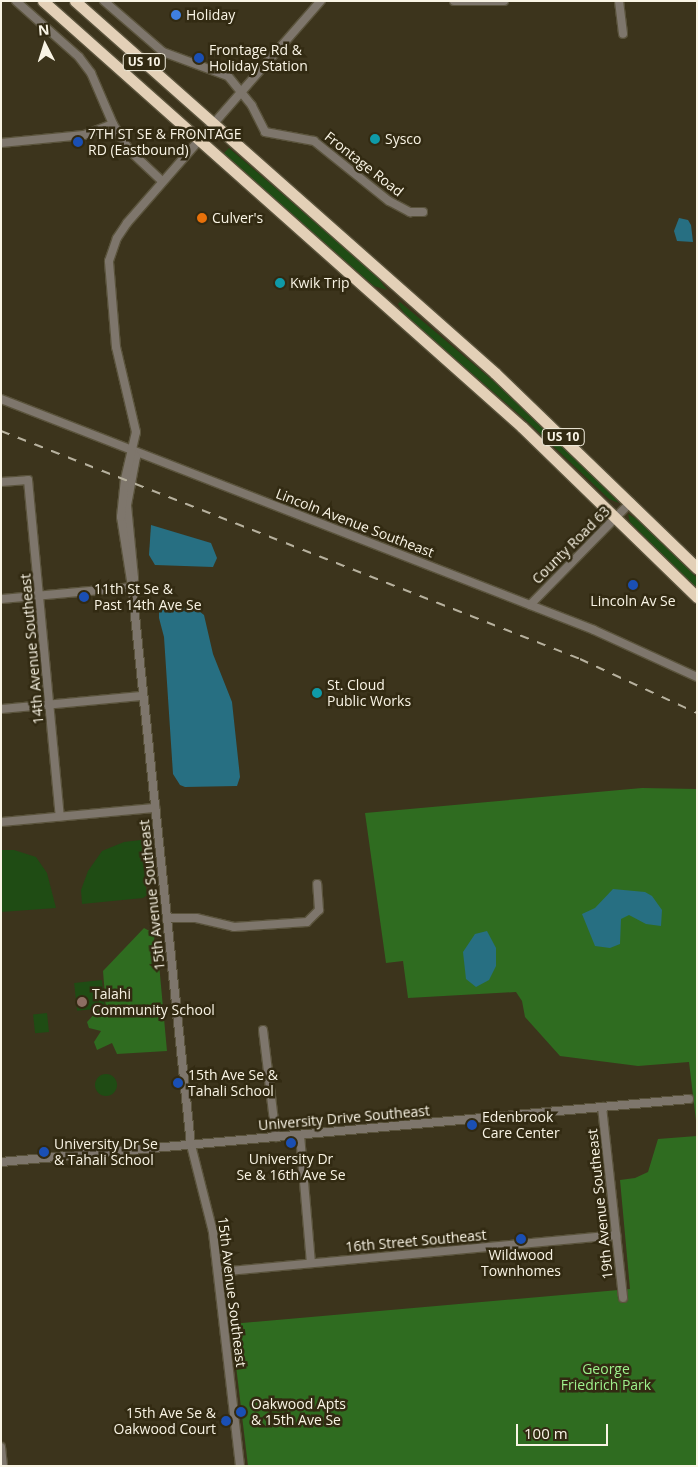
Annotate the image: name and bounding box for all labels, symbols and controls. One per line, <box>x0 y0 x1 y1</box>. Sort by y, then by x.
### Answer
place label: Holiday <box>186 7 235 23</box>
marker: Holiday <box>170 9 182 21</box>
north arrow <box>20 20 70 70</box>
text: N <box>37 20 50 40</box>
place label: Frontage Rd & Holiday Station <box>209 42 308 74</box>
road number: US 10 <box>122 52 166 72</box>
marker: Frontage Rd & Holiday Station <box>193 52 205 64</box>
place label: 7TH ST SE & FRONTAGE RD (Eastbound) <box>88 126 241 158</box>
street label: Frontage Road <box>321 128 407 200</box>
place label: Sysco <box>385 131 421 147</box>
marker: Sysco <box>369 133 381 145</box>
marker: 7TH ST SE & FRONTAGE RD (Eastbound) <box>72 136 84 148</box>
place label: Culver's <box>212 210 263 226</box>
marker: Culver's <box>196 212 208 224</box>
place label: Kwik Trip <box>290 275 349 291</box>
marker: Kwik Trip <box>274 277 286 289</box>
road number: US 10 <box>540 428 586 447</box>
street label: Lincoln Avenue Southeast <box>273 485 437 561</box>
street label: County Road 63 <box>529 503 613 587</box>
street label: 14th Avenue Southeast <box>17 573 47 725</box>
marker: Lincoln Av Se <box>627 579 639 591</box>
place label: 11th St Se & Past 14th Ave Se <box>94 581 202 614</box>
marker: 11th St Se & Past 14th Ave Se <box>78 591 90 603</box>
place label: Lincoln Av Se <box>590 593 676 609</box>
place label: St. Cloud Public Works <box>327 677 411 710</box>
marker: St. Cloud Public Works <box>311 687 323 699</box>
street label: 15th Avenue Southeast <box>136 819 168 971</box>
place label: Talahi Community School <box>92 986 215 1019</box>
marker: Talahi Community School <box>76 996 88 1008</box>
place label: 15th Ave Se & Tahali School <box>188 1067 278 1100</box>
marker: 15th Ave Se & Tahali School <box>172 1077 184 1089</box>
street label: University Drive Southeast <box>257 1102 431 1134</box>
place label: Edenbrook Care Center <box>482 1109 560 1142</box>
marker: Edenbrook Care Center <box>466 1119 478 1131</box>
street label: 19th Avenue Southeast <box>584 1128 616 1280</box>
place label: University Dr Se & Tahali School <box>54 1136 158 1168</box>
marker: University Dr Se & 16th Ave Se <box>285 1137 297 1149</box>
marker: University Dr Se & Tahali School <box>38 1146 50 1158</box>
place label: University Dr Se & 16th Ave Se <box>236 1151 346 1184</box>
street label: 15th Avenue Southeast <box>214 1216 250 1368</box>
street label: 16th Street Southeast <box>345 1226 487 1256</box>
marker: Wildwood Townhomes <box>515 1233 527 1245</box>
place label: Wildwood Townhomes <box>481 1247 561 1280</box>
park label: George Friedrich Park <box>561 1361 651 1394</box>
place label: Oakwood Apts & 15th Ave Se <box>251 1396 346 1428</box>
place label: 15th Ave Se & Oakwood Court <box>114 1405 216 1438</box>
marker: Oakwood Apts & 15th Ave Se <box>235 1406 247 1418</box>
scale bar <box>518 1414 610 1446</box>
marker: 15th Ave Se & Oakwood Court <box>220 1415 232 1427</box>
text: 100 m <box>524 1423 568 1443</box>

